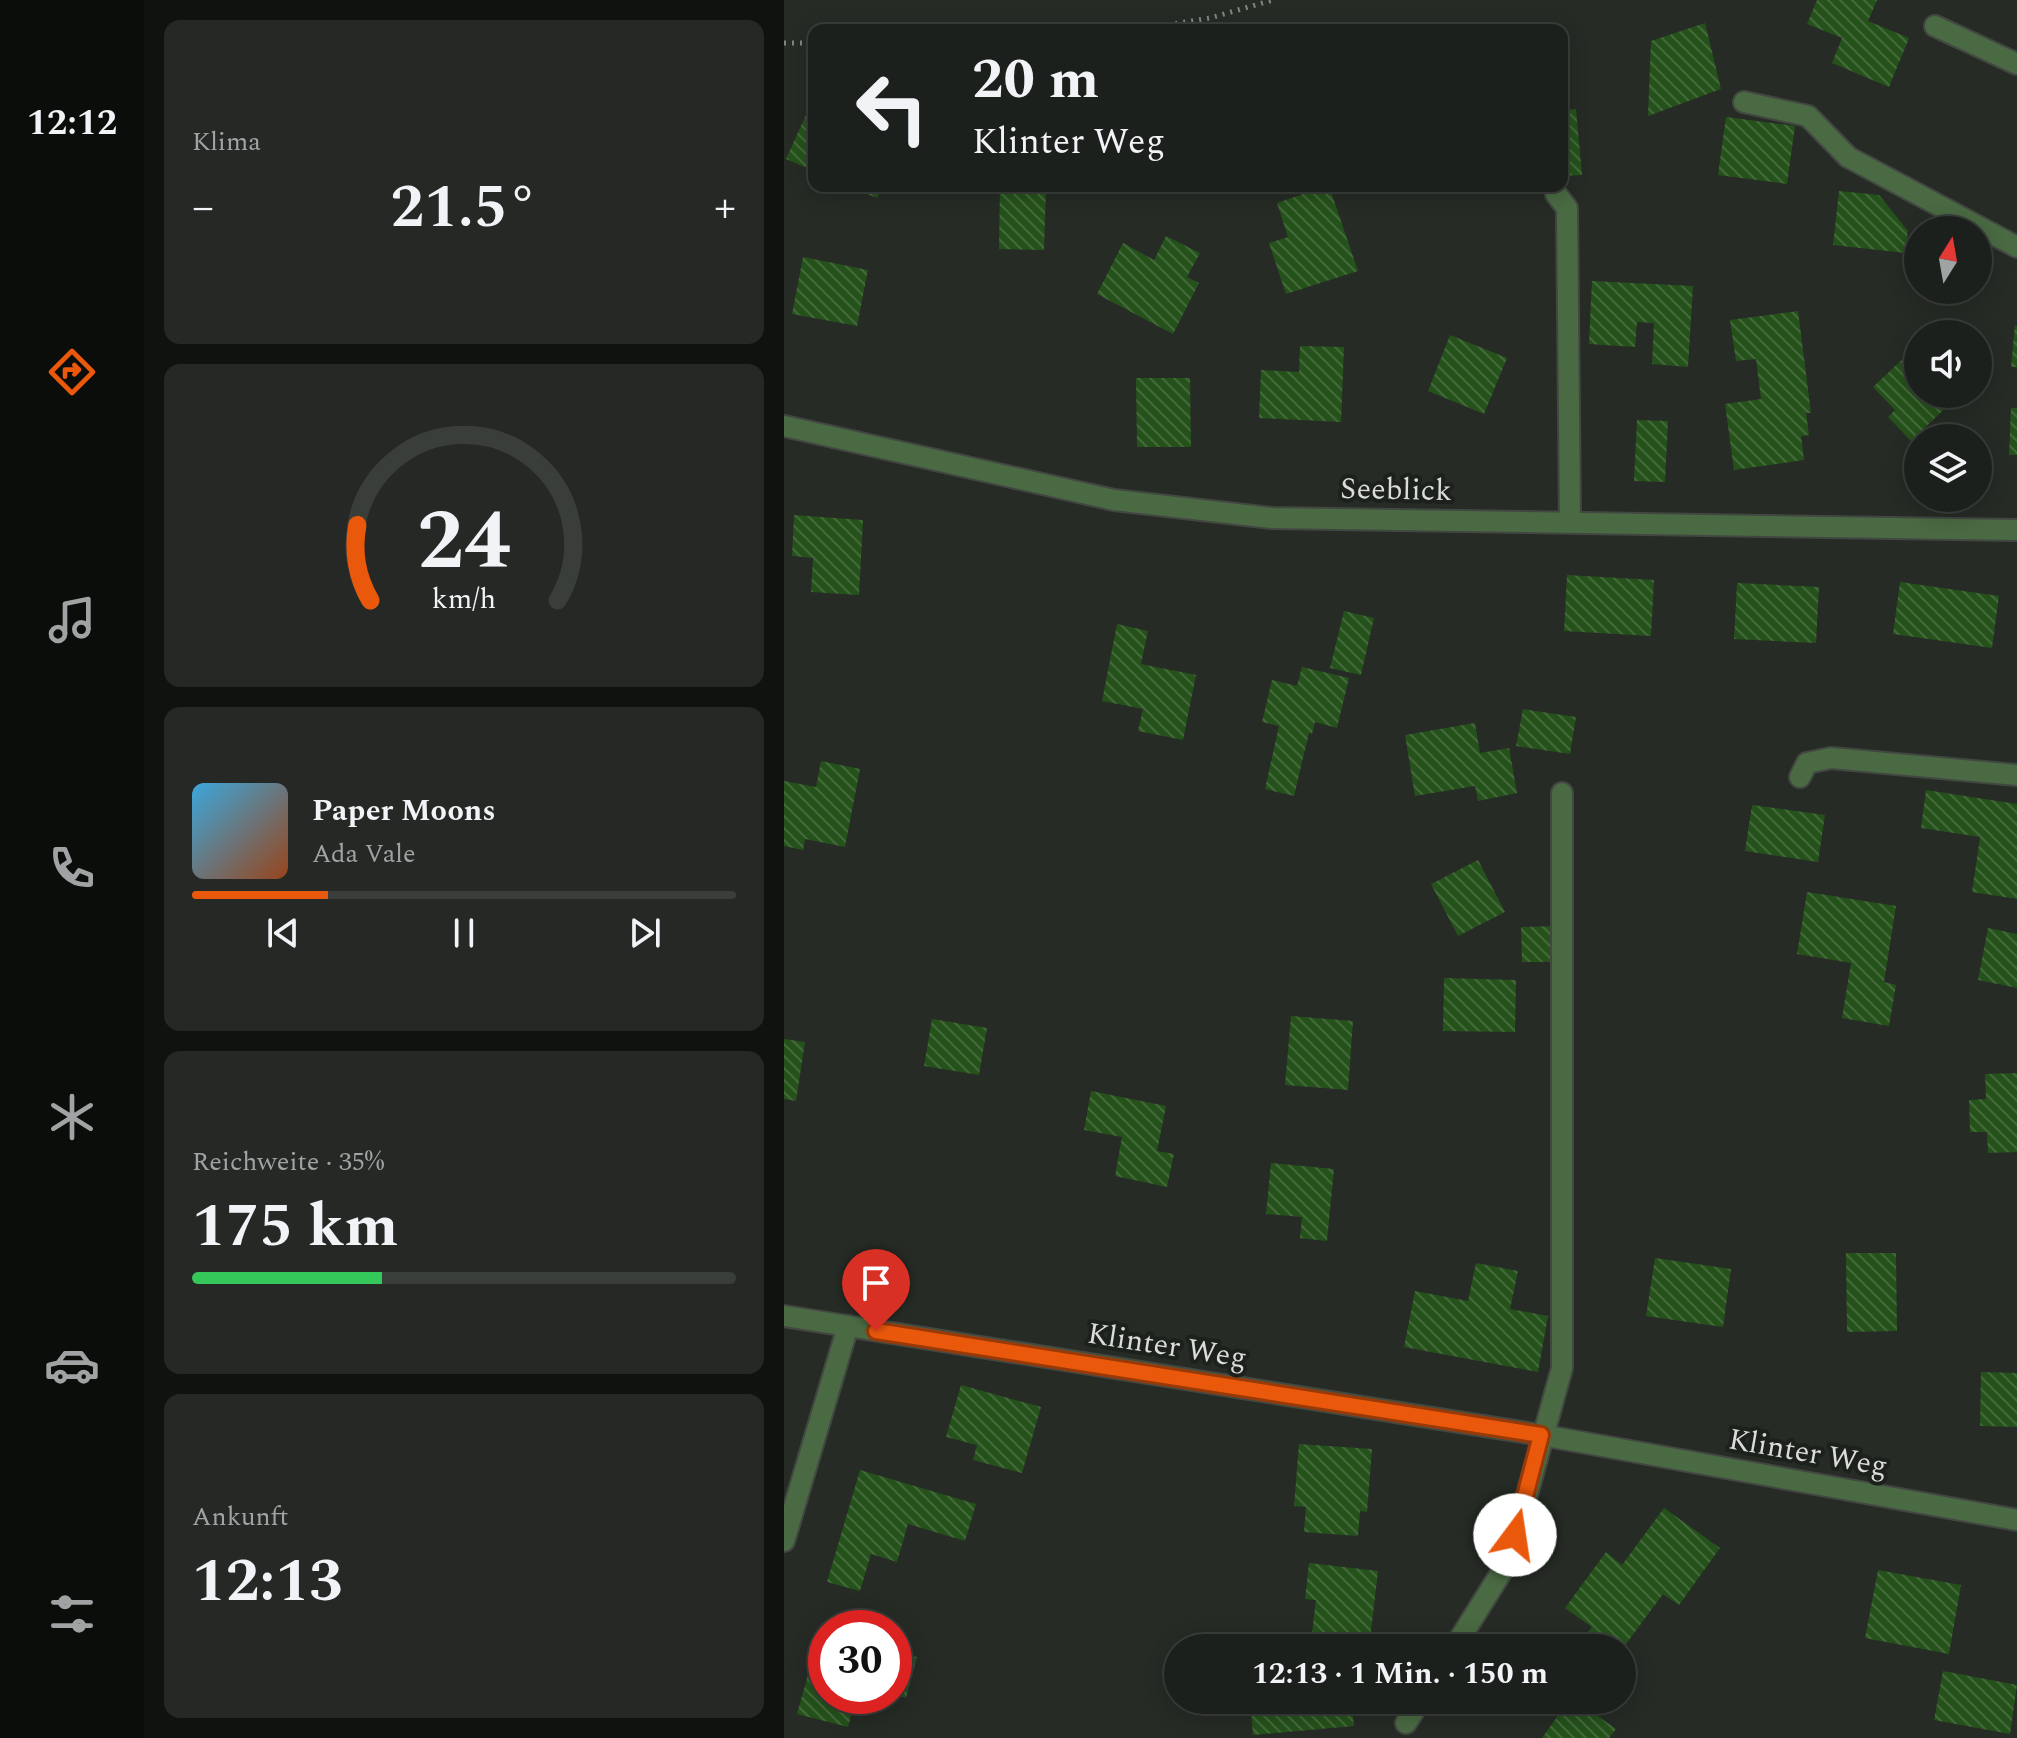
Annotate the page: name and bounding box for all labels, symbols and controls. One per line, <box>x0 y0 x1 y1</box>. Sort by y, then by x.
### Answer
text: 20 m <box>972 38 1099 123</box>
icon: left <box>840 56 944 160</box>
text: 12:12 <box>27 96 117 151</box>
text: Klinter Weg <box>972 115 1165 170</box>
text: Klima <box>192 122 261 162</box>
text: 21.5° <box>390 162 538 254</box>
text: − <box>192 174 214 241</box>
text: + <box>714 174 736 241</box>
north arrow <box>1904 216 1992 304</box>
map controls <box>1904 216 1992 512</box>
button: sound <box>1904 320 1992 408</box>
icon: directions <box>44 344 100 400</box>
button: layers <box>1904 424 1992 512</box>
street label: Seeblick <box>1340 466 1452 514</box>
text: 24 <box>417 479 511 606</box>
text: km/h <box>432 579 496 622</box>
icon: music <box>44 592 100 648</box>
text: Paper Moons <box>312 788 496 834</box>
text: Ada Vale <box>312 834 415 874</box>
icon: phone <box>44 840 100 896</box>
icon: previous <box>261 911 305 955</box>
icon: pause <box>442 911 486 955</box>
icon: next <box>623 911 667 955</box>
icon: climate <box>44 1089 100 1145</box>
text: Reichweite · 35% <box>192 1142 384 1182</box>
text: 175 km <box>192 1181 398 1273</box>
pin <box>842 1249 910 1331</box>
icon: arrive <box>854 1261 898 1305</box>
street label: Klinter Weg <box>1084 1311 1250 1381</box>
icon: car <box>44 1337 100 1393</box>
street label: Klinter Weg <box>1725 1416 1891 1490</box>
position arrow <box>1473 1493 1557 1577</box>
text: Ankunft <box>192 1497 289 1537</box>
text: 12:13 <box>192 1536 343 1628</box>
icon: filters <box>44 1586 100 1642</box>
speed limit sign: 30 <box>808 1610 912 1714</box>
text: 12:13 · 1 Min. · 150 m <box>1252 1651 1548 1697</box>

